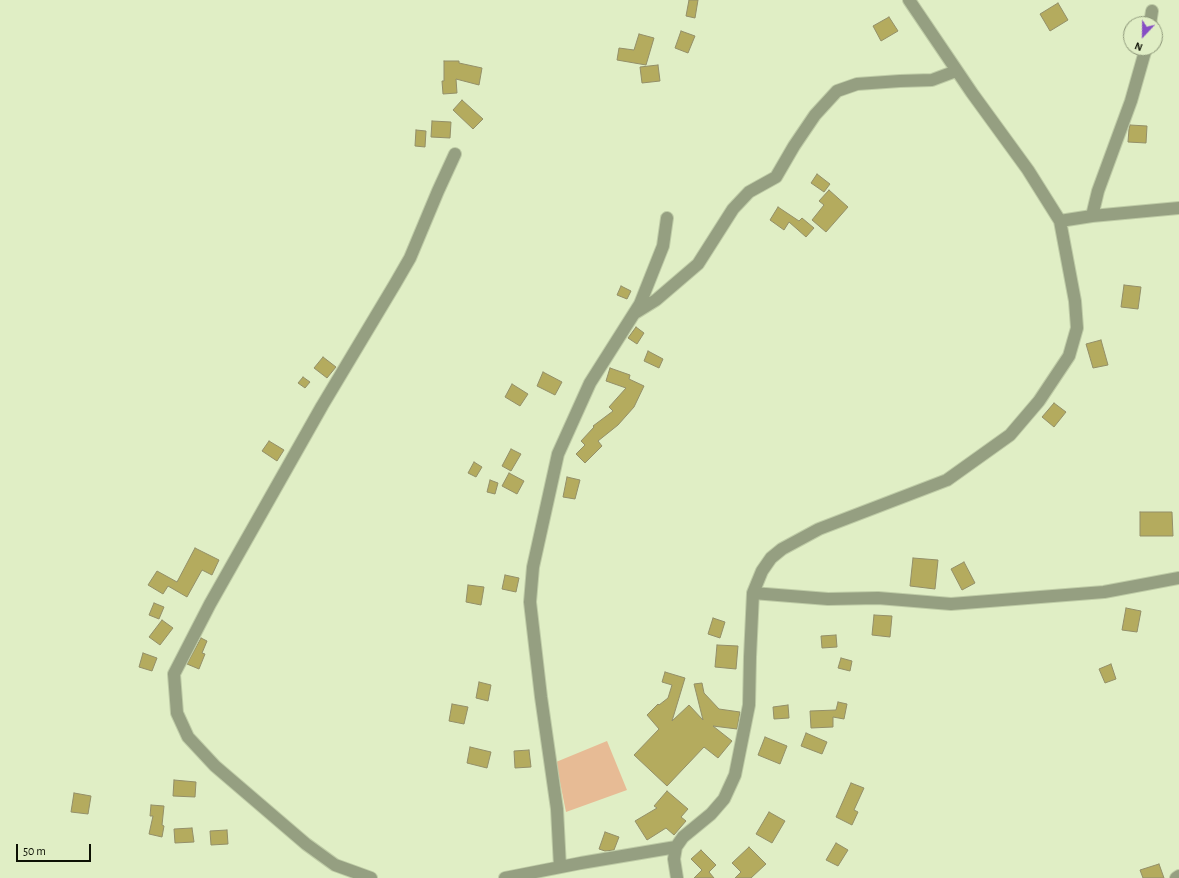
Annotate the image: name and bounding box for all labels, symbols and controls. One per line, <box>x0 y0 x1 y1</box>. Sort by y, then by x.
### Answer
north arrow <box>1123 16 1163 56</box>
text: N <box>1133 40 1144 53</box>
scale bar <box>18 836 93 862</box>
text: 50 m <box>23 845 46 857</box>

